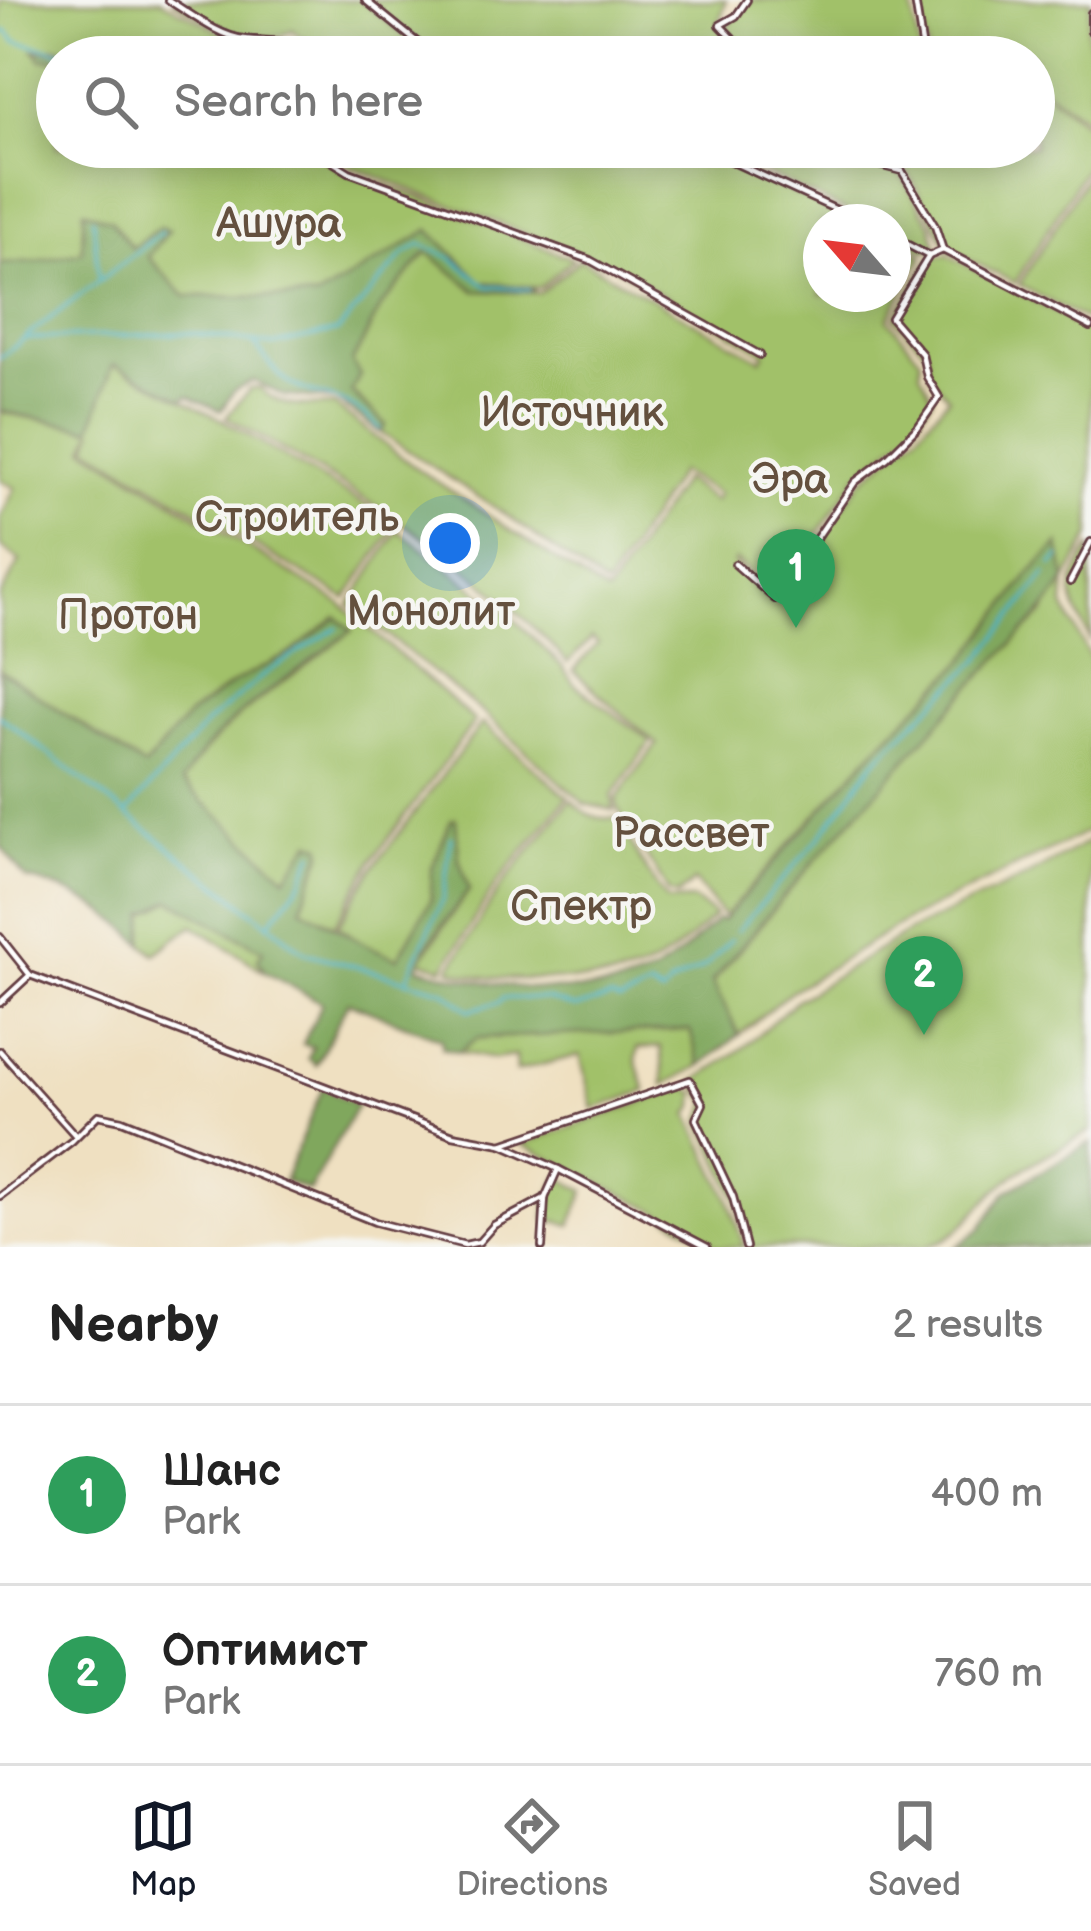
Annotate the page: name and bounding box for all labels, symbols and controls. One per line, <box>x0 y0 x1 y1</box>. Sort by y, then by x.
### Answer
search box <box>36 36 1055 168</box>
icon: search <box>78 69 144 135</box>
text: Search here <box>174 75 423 130</box>
park label: Ашура <box>215 199 342 250</box>
north arrow <box>803 204 911 312</box>
park label: Источник <box>480 388 664 439</box>
park label: Эра <box>752 455 829 506</box>
park label: Строитель <box>195 493 399 544</box>
your location <box>420 513 480 573</box>
pin: 1 <box>757 529 835 628</box>
park label: Монолит <box>346 587 516 638</box>
park label: Протон <box>58 591 198 642</box>
park label: Рассвет <box>612 809 770 860</box>
park label: Спектр <box>510 882 652 933</box>
pin: 2 <box>885 936 963 1035</box>
text: Nearby <box>48 1295 219 1356</box>
text: 2 results <box>892 1302 1043 1349</box>
text: Шанс <box>162 1444 281 1499</box>
text: 1 <box>79 1471 95 1518</box>
text: 400 m <box>931 1471 1043 1518</box>
text: Park <box>162 1499 240 1546</box>
text: Оптимист <box>162 1624 368 1679</box>
text: 2 <box>75 1651 99 1698</box>
text: 760 m <box>934 1651 1043 1698</box>
text: Park <box>162 1679 240 1726</box>
tab: Map <box>130 1793 196 1905</box>
tab: Directions <box>457 1793 608 1905</box>
tab: Saved <box>868 1793 961 1905</box>

